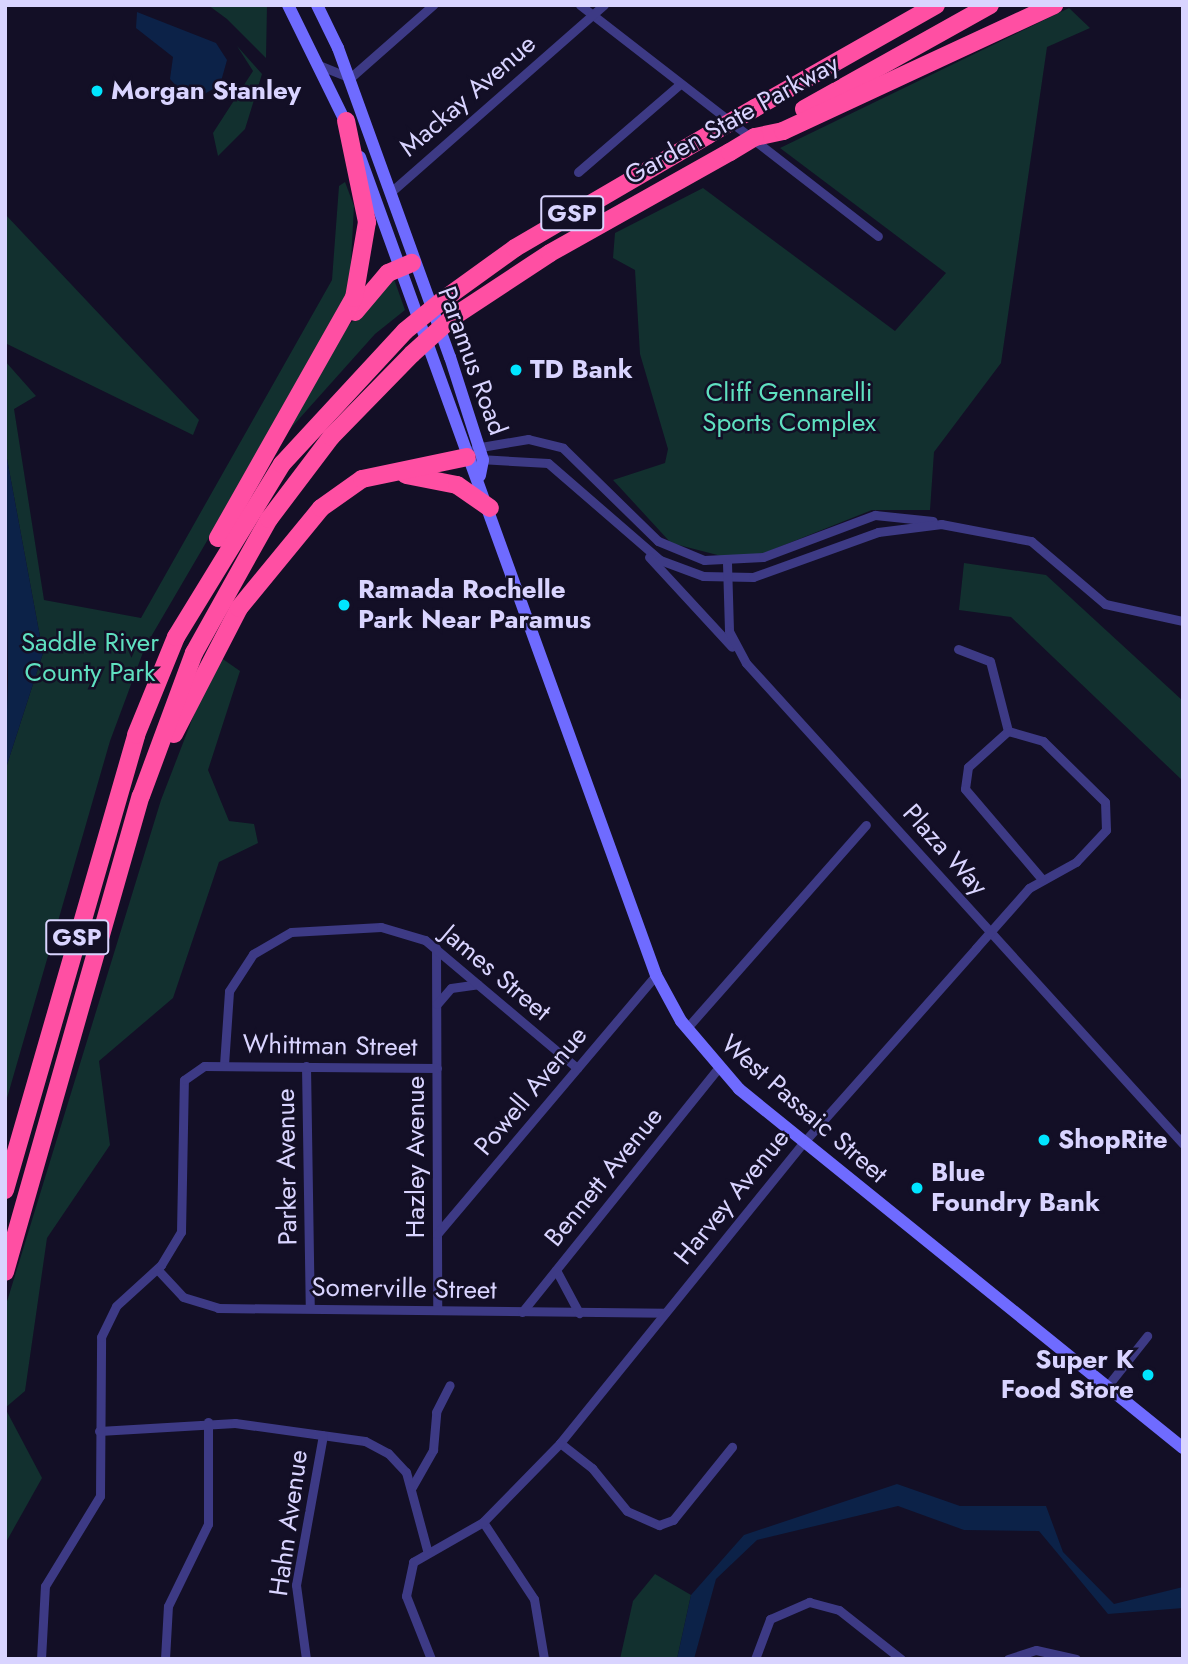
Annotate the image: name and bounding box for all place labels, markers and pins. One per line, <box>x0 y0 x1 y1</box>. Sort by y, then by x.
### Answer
place label: Morgan Stanley <box>111 75 301 107</box>
marker: Morgan Stanley <box>89 83 105 99</box>
place label: TD Bank <box>530 354 633 386</box>
marker: TD Bank <box>508 362 524 378</box>
place label: Ramada Rochelle Park Near Paramus <box>358 574 591 636</box>
marker: Ramada Rochelle Park Near Paramus <box>336 597 352 613</box>
place label: ShopRite <box>1058 1124 1168 1156</box>
marker: ShopRite <box>1036 1132 1052 1148</box>
place label: Blue Foundry Bank <box>931 1157 1100 1218</box>
marker: Blue Foundry Bank <box>909 1180 925 1196</box>
place label: Super K Food Store <box>1001 1344 1134 1406</box>
marker: Super K Food Store <box>1140 1367 1156 1383</box>

